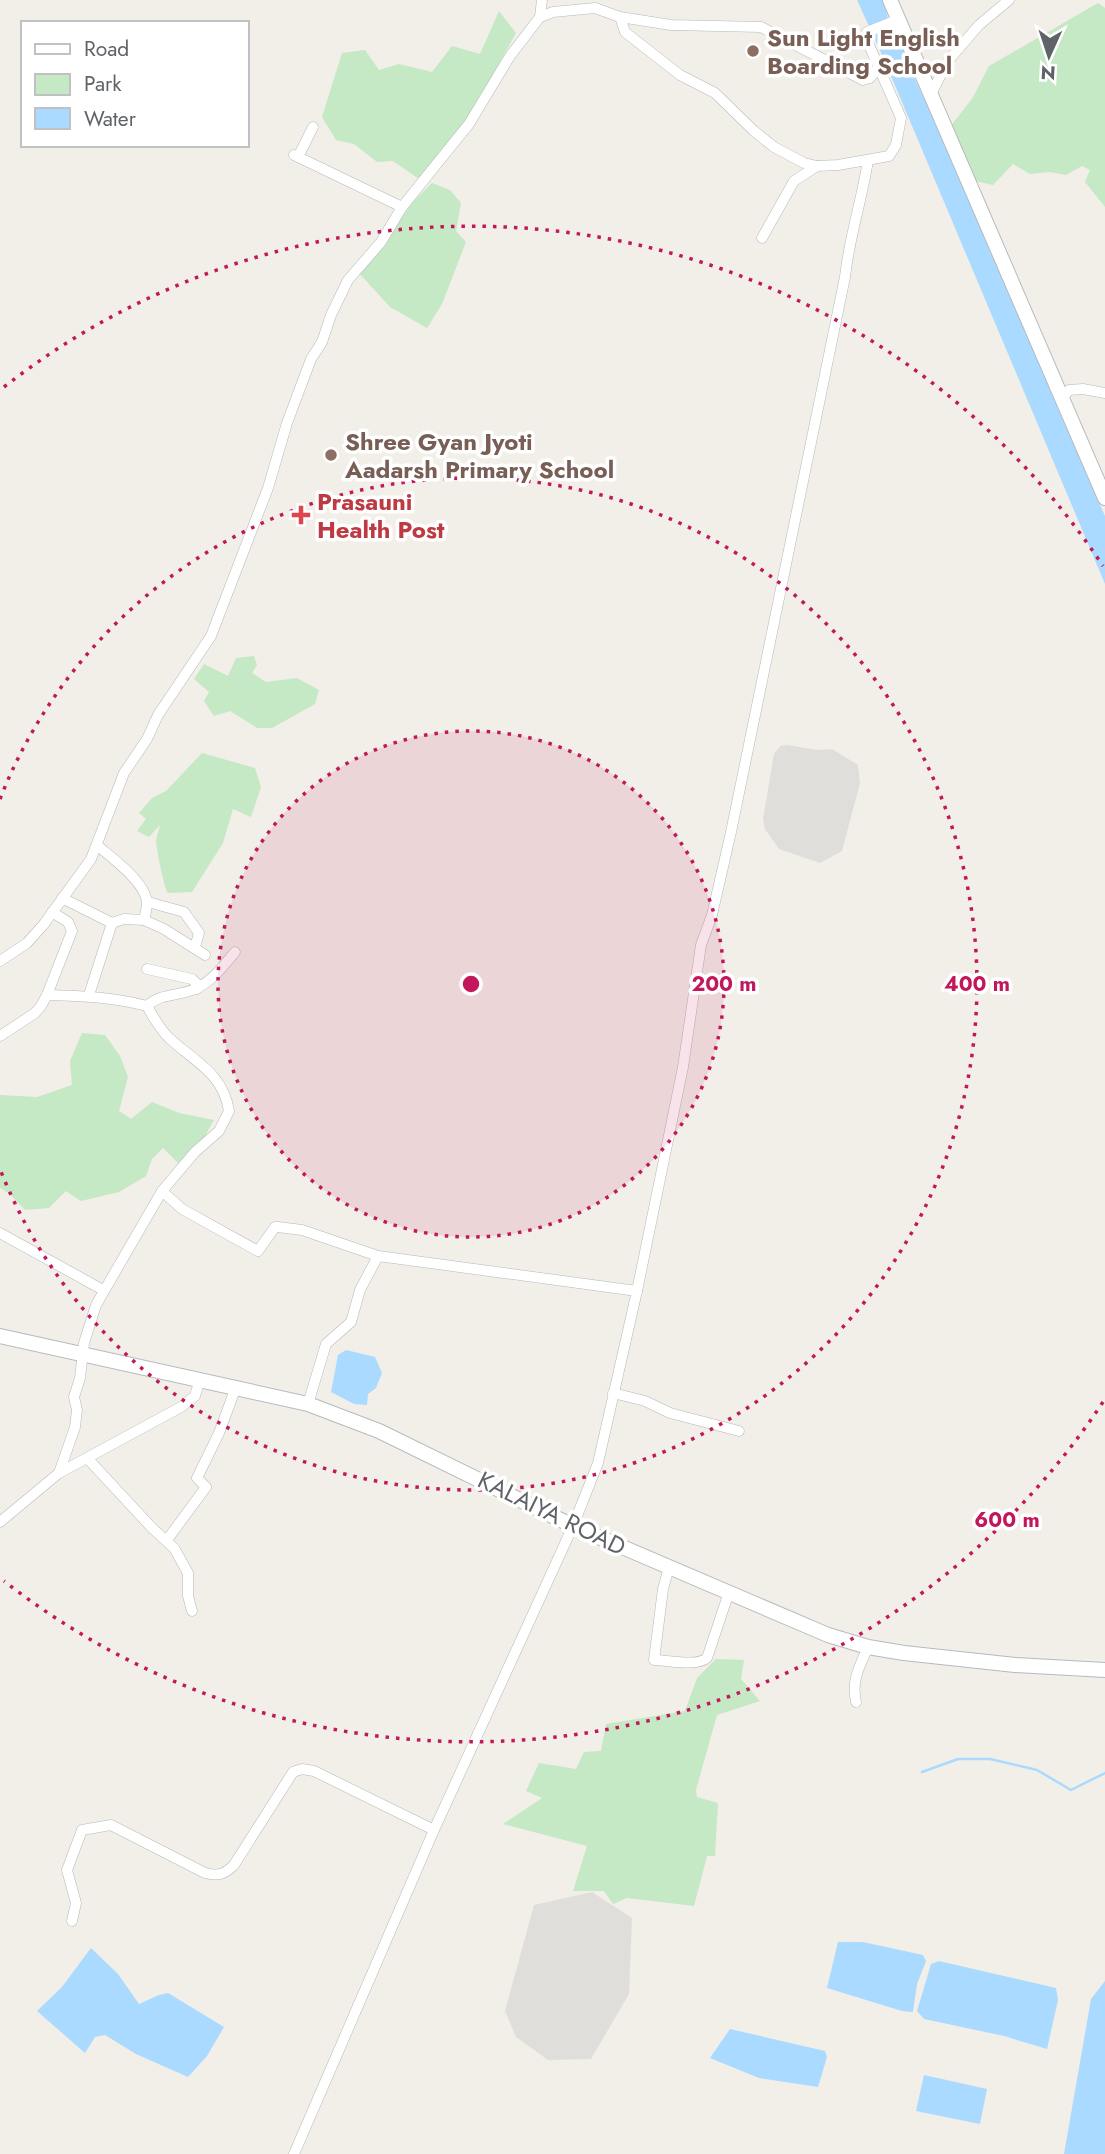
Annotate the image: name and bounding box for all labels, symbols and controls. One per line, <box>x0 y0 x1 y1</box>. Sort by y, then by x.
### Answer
place label: Sun Light English Boarding School <box>767 20 960 83</box>
legend <box>21 21 248 147</box>
north arrow <box>1014 21 1084 91</box>
text: Road <box>84 34 129 64</box>
marker: Sun Light English Boarding School <box>745 43 761 59</box>
text: N <box>1040 59 1056 86</box>
text: Park <box>84 69 122 99</box>
text: Water <box>84 104 137 134</box>
place label: Shree Gyan Jyoti Aadarsh Primary School <box>344 424 614 487</box>
marker: Shree Gyan Jyoti Aadarsh Primary School <box>323 447 339 463</box>
place label: Prasauni Health Post <box>317 484 445 547</box>
marker: Prasauni Health Post <box>291 505 311 525</box>
text: 200 m <box>691 969 757 999</box>
text: 400 m <box>944 969 1010 999</box>
centre of rings <box>459 972 483 996</box>
street label: KALAIYA ROAD <box>472 1462 632 1564</box>
text: 600 m <box>974 1505 1040 1535</box>

